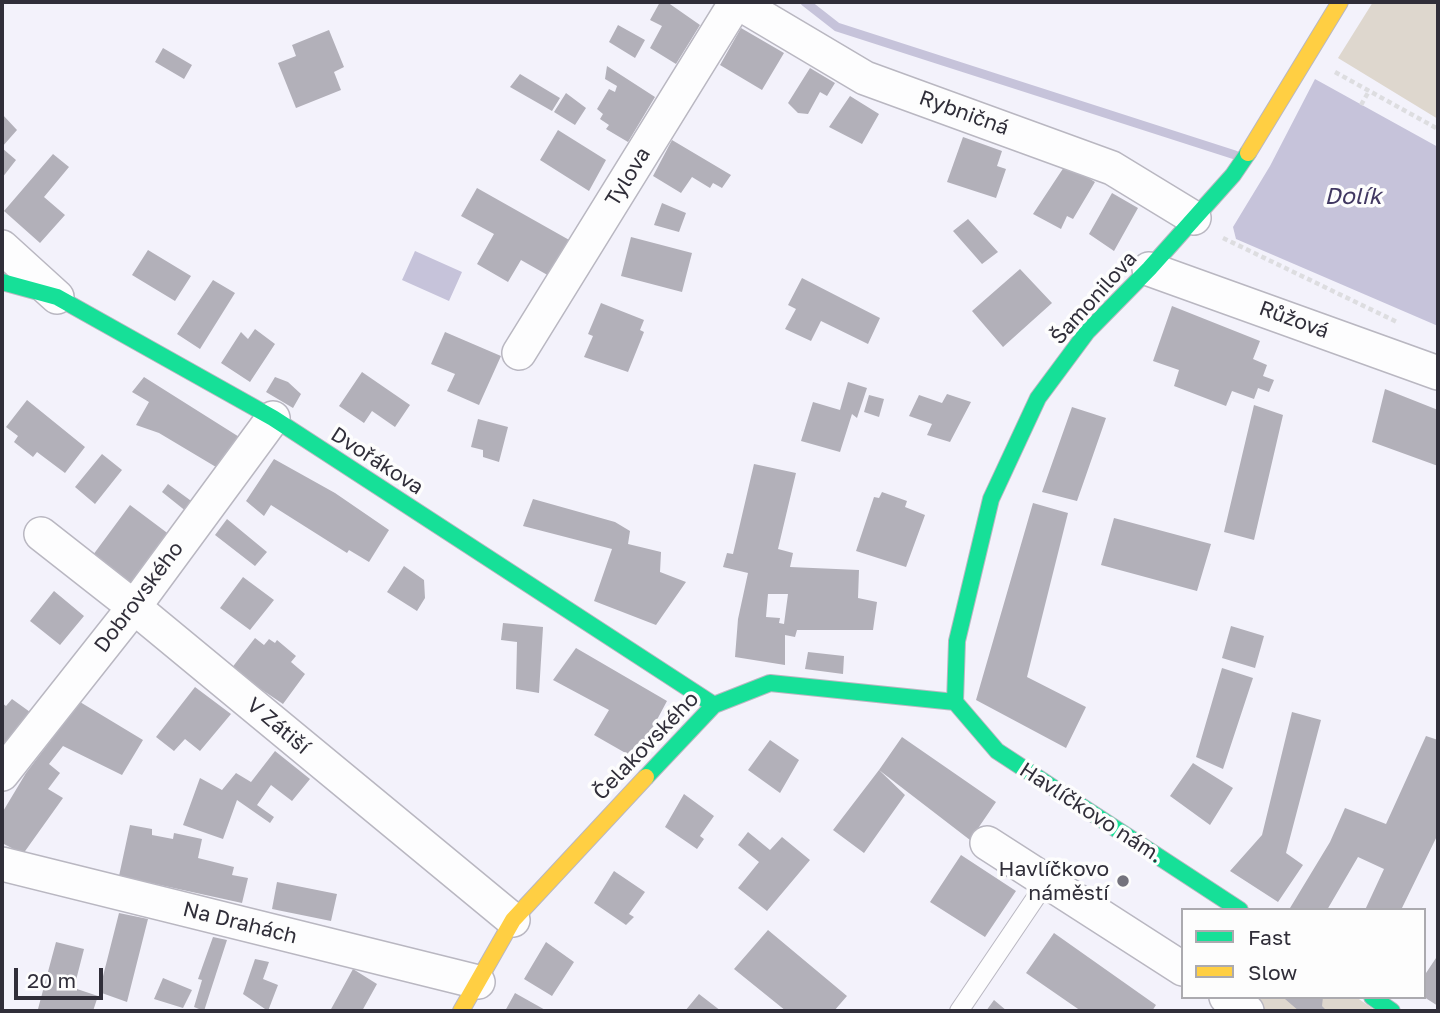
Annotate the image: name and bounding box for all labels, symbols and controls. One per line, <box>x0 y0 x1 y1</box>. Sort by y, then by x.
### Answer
street label: Rybničná <box>916 85 1012 141</box>
street label: Tylova <box>600 143 656 211</box>
water label: Dolík <box>1325 183 1381 211</box>
street label: Šamonilova <box>1046 246 1142 350</box>
street label: Růžová <box>1256 296 1332 344</box>
street label: Dvořákova <box>326 422 428 500</box>
street label: Dobrovského <box>89 537 189 657</box>
street label: Čelakovského <box>588 687 704 805</box>
street label: V Zátiší <box>241 692 315 760</box>
street label: Havlíčkovo nám. <box>1015 757 1167 869</box>
place label: Havlíčkovo náměstí <box>998 856 1109 906</box>
marker: Havlíčkovo náměstí <box>1115 873 1131 889</box>
street label: Na Drahách <box>180 897 300 949</box>
legend <box>1181 908 1426 999</box>
text: Fast <box>1248 924 1291 950</box>
scale bar <box>18 954 107 998</box>
text: Slow <box>1248 959 1297 985</box>
text: 20 m <box>27 967 76 993</box>

